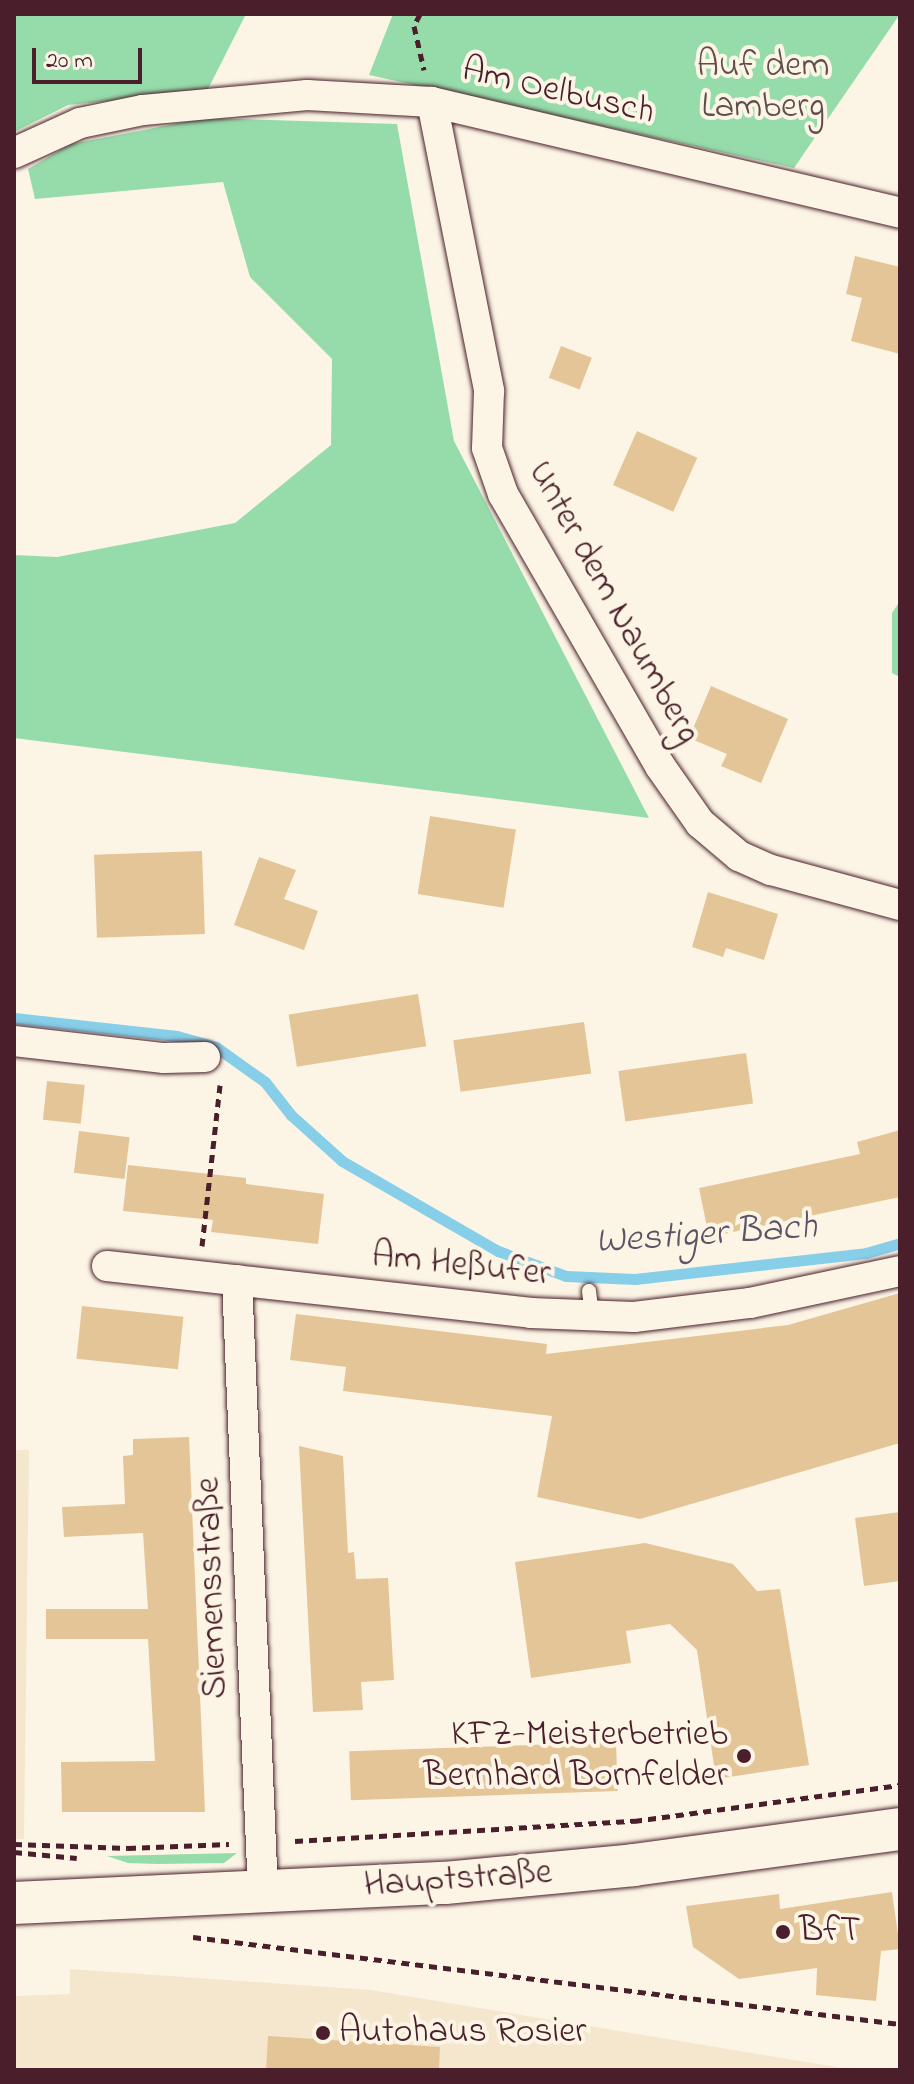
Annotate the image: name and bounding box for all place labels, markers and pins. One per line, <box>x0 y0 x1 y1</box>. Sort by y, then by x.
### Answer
place label: KFZ-Meisterbetrieb Bernhard Bornfelder <box>424 1713 728 1798</box>
marker: KFZ-Meisterbetrieb Bernhard Bornfelder <box>735 1747 753 1765</box>
place label: BfT <box>799 1910 861 1954</box>
marker: BfT <box>774 1923 792 1941</box>
place label: Autohaus Rosier <box>339 2011 586 2055</box>
marker: Autohaus Rosier <box>314 2024 332 2042</box>

